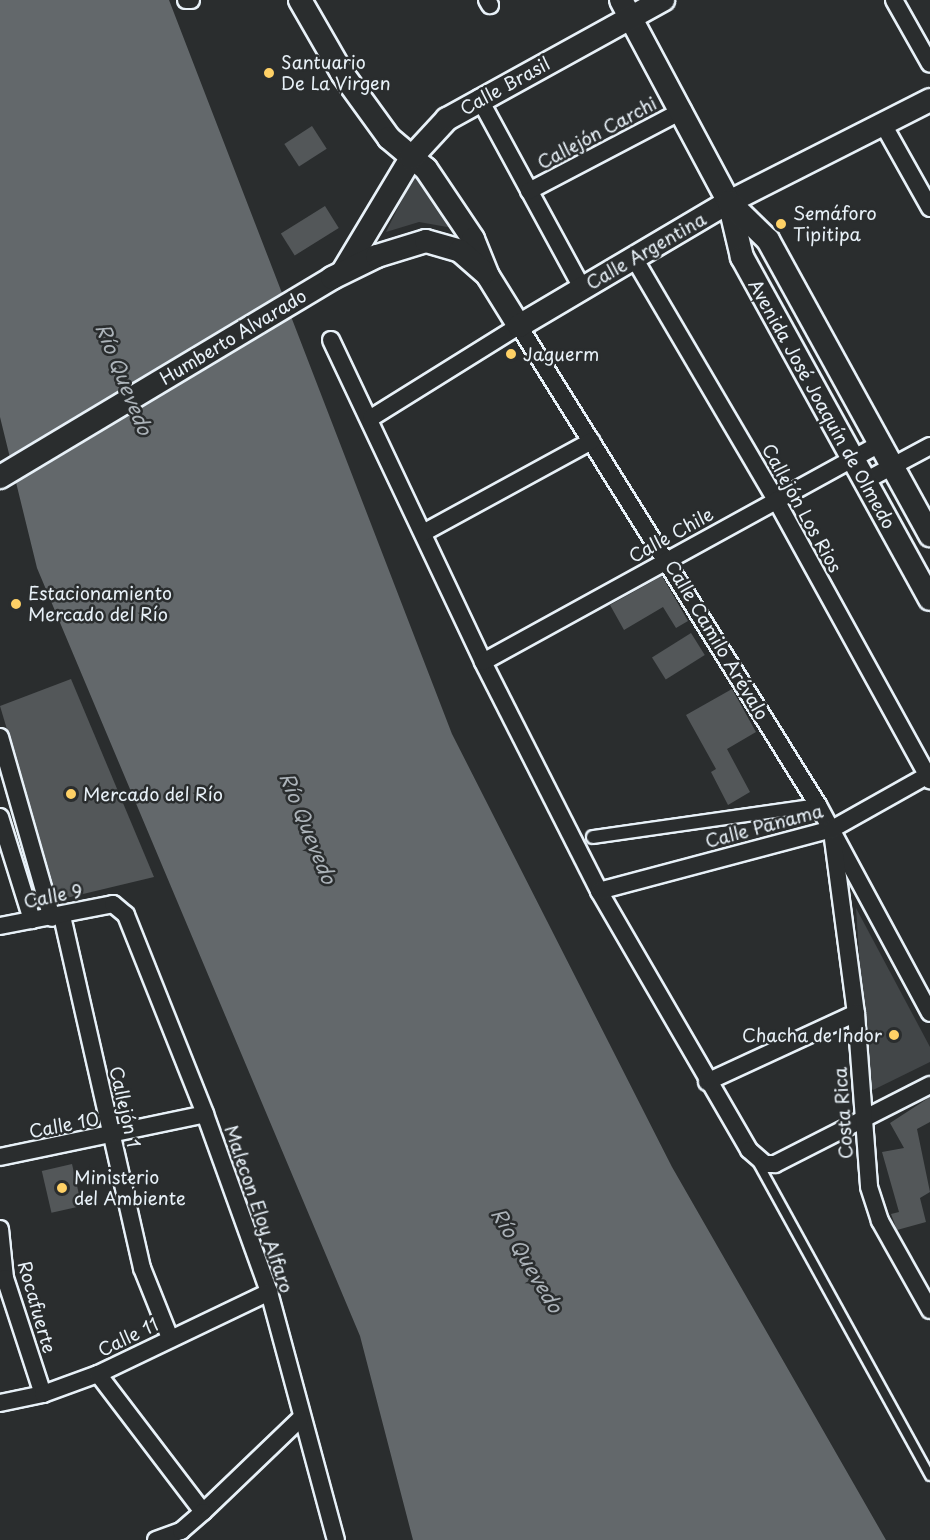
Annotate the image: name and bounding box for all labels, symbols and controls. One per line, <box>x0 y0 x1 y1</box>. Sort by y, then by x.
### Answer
place label: Santuario De La Virgen <box>281 52 393 94</box>
street label: Calle Brasil <box>456 52 554 120</box>
marker: Santuario De La Virgen <box>262 66 276 80</box>
street label: Callejón Carchi <box>533 92 661 174</box>
place label: Semáforo Tipitipa <box>793 203 877 246</box>
street label: Calle Argentina <box>582 208 710 294</box>
marker: Semáforo Tipitipa <box>774 217 788 231</box>
street label: Avenida José Joaquín de Olmedo <box>744 275 900 533</box>
street label: Humberto Alvarado <box>154 284 312 390</box>
water label: Río Quevedo <box>91 319 157 439</box>
place label: Jaguerm <box>523 343 599 365</box>
marker: Jaguerm <box>504 347 518 361</box>
street label: Callejón Los Rios <box>758 440 846 576</box>
street label: Calle Chile <box>625 503 717 567</box>
street label: Calle Camilo Arévalo <box>661 556 773 724</box>
place label: Estacionamiento Mercado del Río <box>28 583 172 626</box>
marker: Estacionamiento Mercado del Río <box>9 597 23 611</box>
water label: Río Quevedo <box>275 768 341 888</box>
place label: Mercado del Río <box>83 783 223 805</box>
marker: Mercado del Río <box>64 787 78 801</box>
street label: Calle Panama <box>702 800 826 852</box>
street label: Calle 9 <box>21 880 85 912</box>
place label: Chacha de Indor <box>740 1024 882 1046</box>
marker: Chacha de Indor <box>887 1028 901 1042</box>
street label: Callejón 1 <box>105 1064 145 1150</box>
street label: Costa Rica <box>829 1066 857 1160</box>
street label: Calle 10 <box>27 1108 101 1142</box>
street label: Malecon Eloy Alfaro <box>220 1123 298 1295</box>
place label: Ministerio del Ambiente <box>74 1167 186 1210</box>
marker: Ministerio del Ambiente <box>55 1181 69 1195</box>
water label: Río Quevedo <box>486 1203 568 1317</box>
street label: Rocafuerte <box>14 1258 60 1356</box>
street label: Calle 11 <box>94 1313 162 1361</box>

